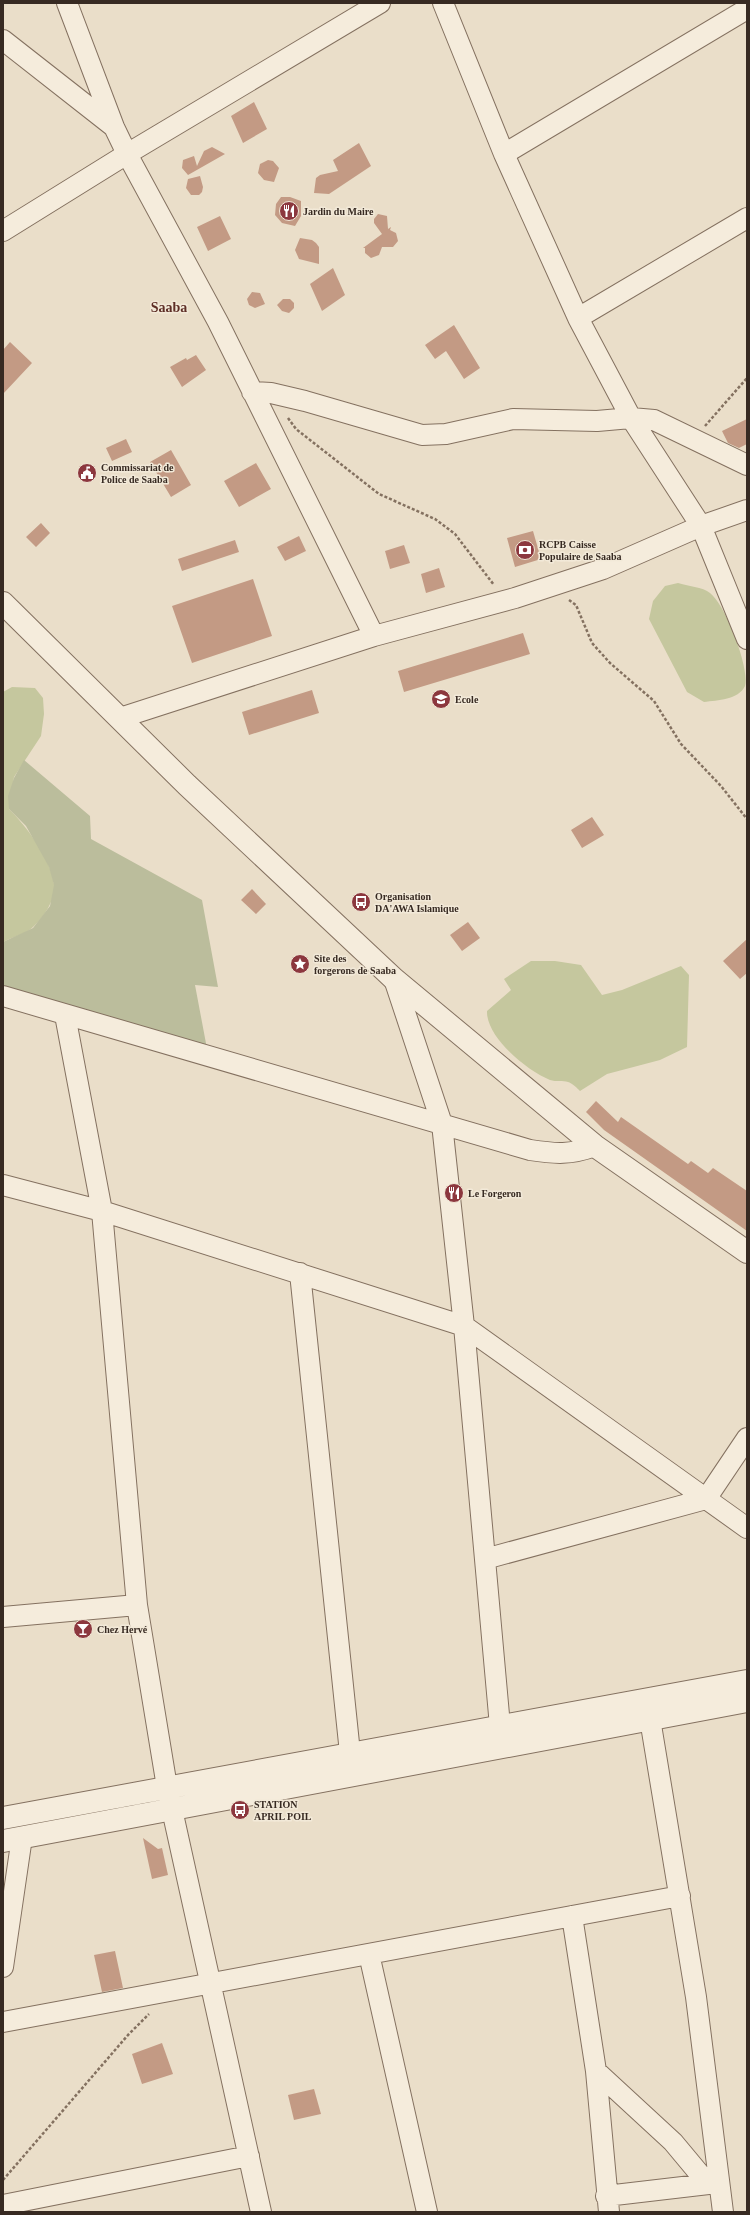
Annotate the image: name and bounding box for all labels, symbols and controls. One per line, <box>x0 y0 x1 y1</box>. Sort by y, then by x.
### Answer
restaurant icon: Jardin du Maire <box>278 200 300 222</box>
place label: Jardin du Maire <box>303 206 374 217</box>
district label: Saaba <box>151 300 187 315</box>
public building icon: Commissariat de Police de Saaba <box>76 462 98 484</box>
place label: Commissariat de Police de Saaba <box>101 462 174 485</box>
bank icon: RCPB Caisse Populaire de Saaba <box>514 539 536 561</box>
place label: RCPB Caisse Populaire de Saaba <box>539 539 622 562</box>
school or university icon: Ecole <box>430 688 452 710</box>
place label: Ecole <box>455 694 479 705</box>
bus stop icon: Organisation DA'AWA Islamique <box>350 891 372 913</box>
place label: Organisation DA'AWA Islamique <box>375 891 459 914</box>
place icon: Site des forgerons de Saaba <box>289 953 311 975</box>
place label: Site des forgerons de Saaba <box>314 953 396 976</box>
restaurant icon: Le Forgeron <box>443 1182 465 1204</box>
place label: Le Forgeron <box>468 1188 522 1199</box>
bar icon: Chez Hervé <box>72 1618 94 1640</box>
place label: Chez Hervé <box>97 1624 148 1635</box>
bus stop icon: STATION APRIL POIL <box>229 1799 251 1821</box>
place label: STATION APRIL POIL <box>254 1799 312 1822</box>

